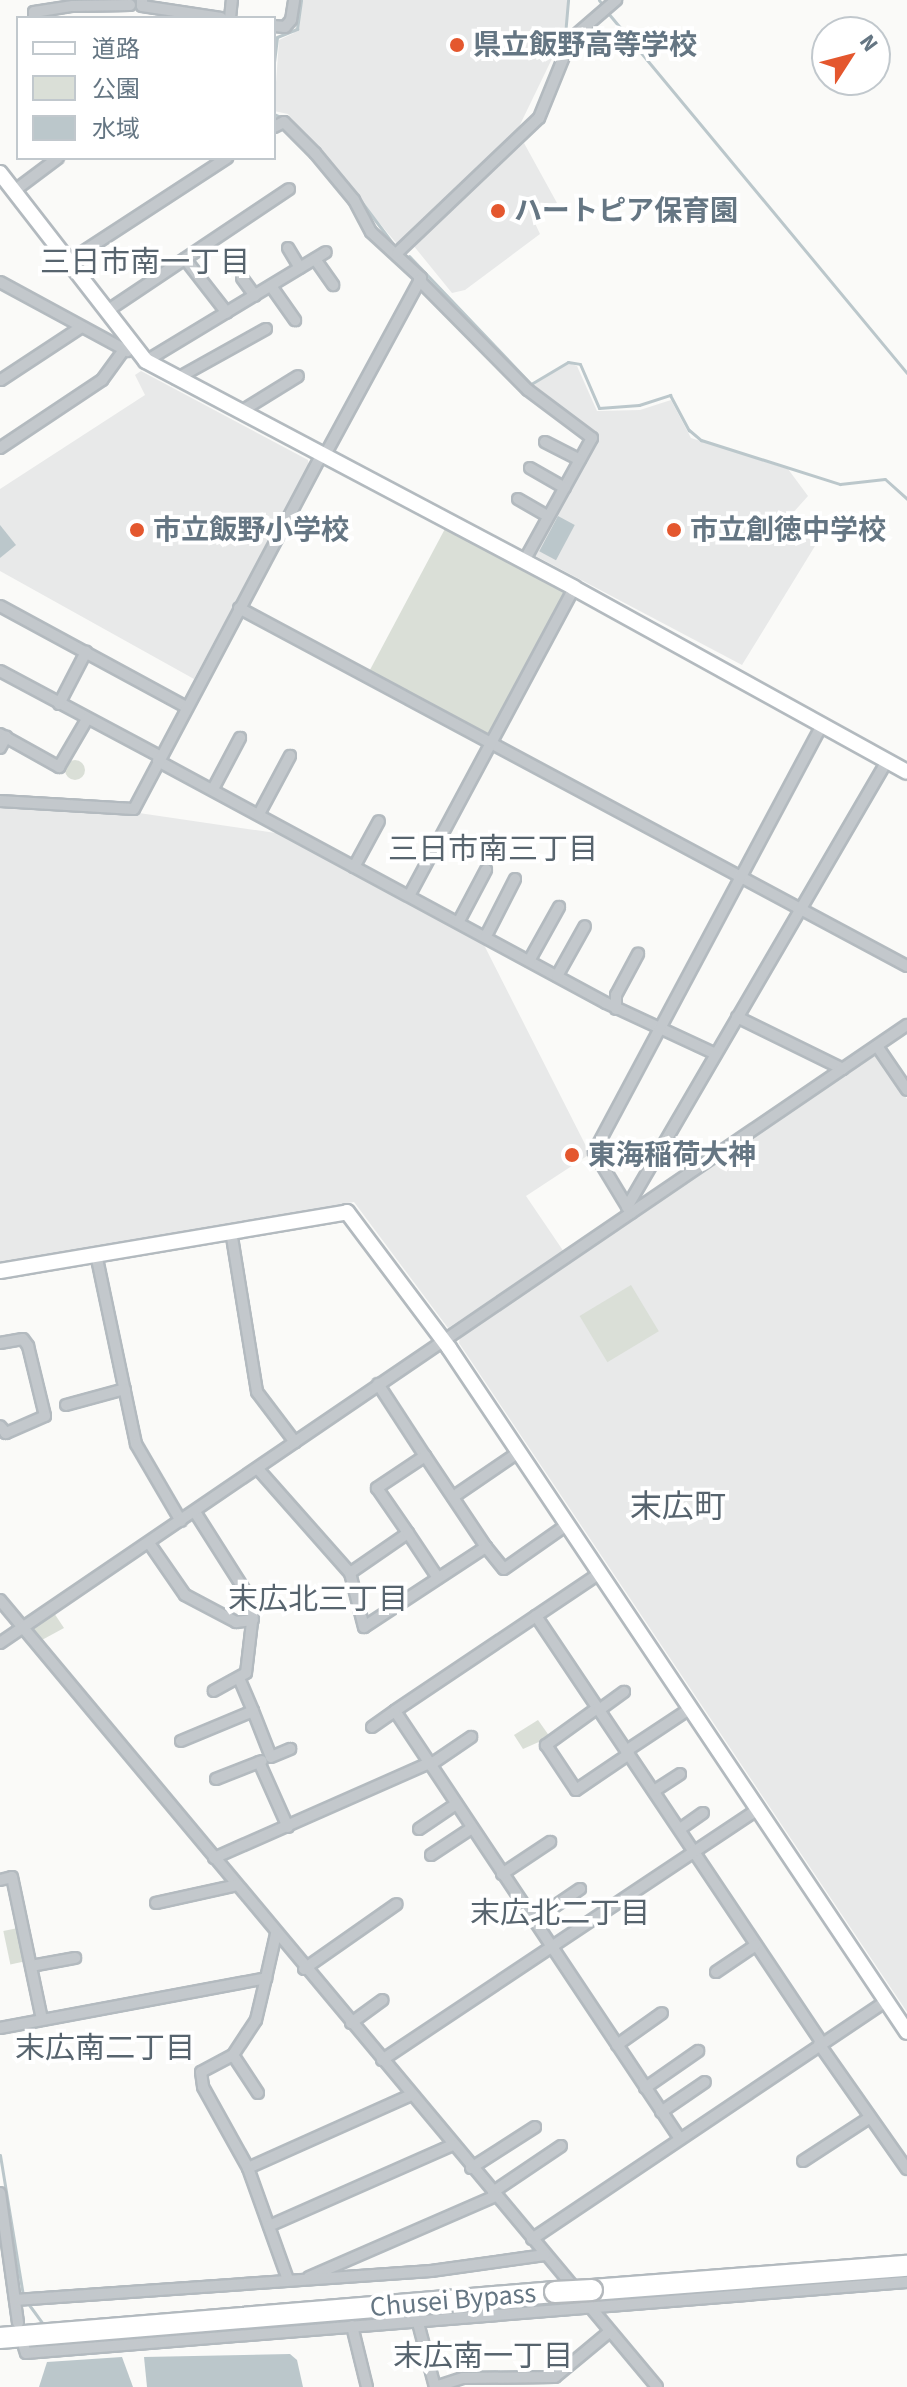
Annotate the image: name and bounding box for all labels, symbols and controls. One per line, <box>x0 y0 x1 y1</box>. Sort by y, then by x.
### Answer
legend <box>16 16 276 160</box>
north arrow <box>811 16 891 96</box>
place label: 県立飯野高等学校 <box>473 28 697 62</box>
text: N <box>852 28 886 58</box>
text: 道路 <box>92 32 140 67</box>
marker: 県立飯野高等学校 <box>448 36 466 54</box>
text: 公園 <box>92 72 140 107</box>
text: 水域 <box>92 112 140 147</box>
place label: ハートピア保育園 <box>514 194 738 228</box>
marker: ハートピア保育園 <box>489 202 507 220</box>
district label: 三日市南一丁目 <box>40 245 250 281</box>
place label: 市立飯野小学校 <box>153 513 349 547</box>
place label: 市立創徳中学校 <box>690 513 886 547</box>
marker: 市立飯野小学校 <box>128 521 146 539</box>
marker: 市立創徳中学校 <box>665 521 683 539</box>
district label: 三日市南三丁目 <box>388 832 598 868</box>
place label: 東海稲荷大神 <box>588 1138 756 1172</box>
marker: 東海稲荷大神 <box>563 1146 581 1164</box>
district label: 末広町 <box>630 1488 726 1526</box>
district label: 末広北三丁目 <box>228 1582 408 1618</box>
district label: 末広北二丁目 <box>470 1896 650 1932</box>
district label: 末広南二丁目 <box>15 2031 195 2067</box>
street label: Chusei Bypass <box>369 2276 537 2324</box>
district label: 末広南一丁目 <box>393 2339 573 2375</box>

